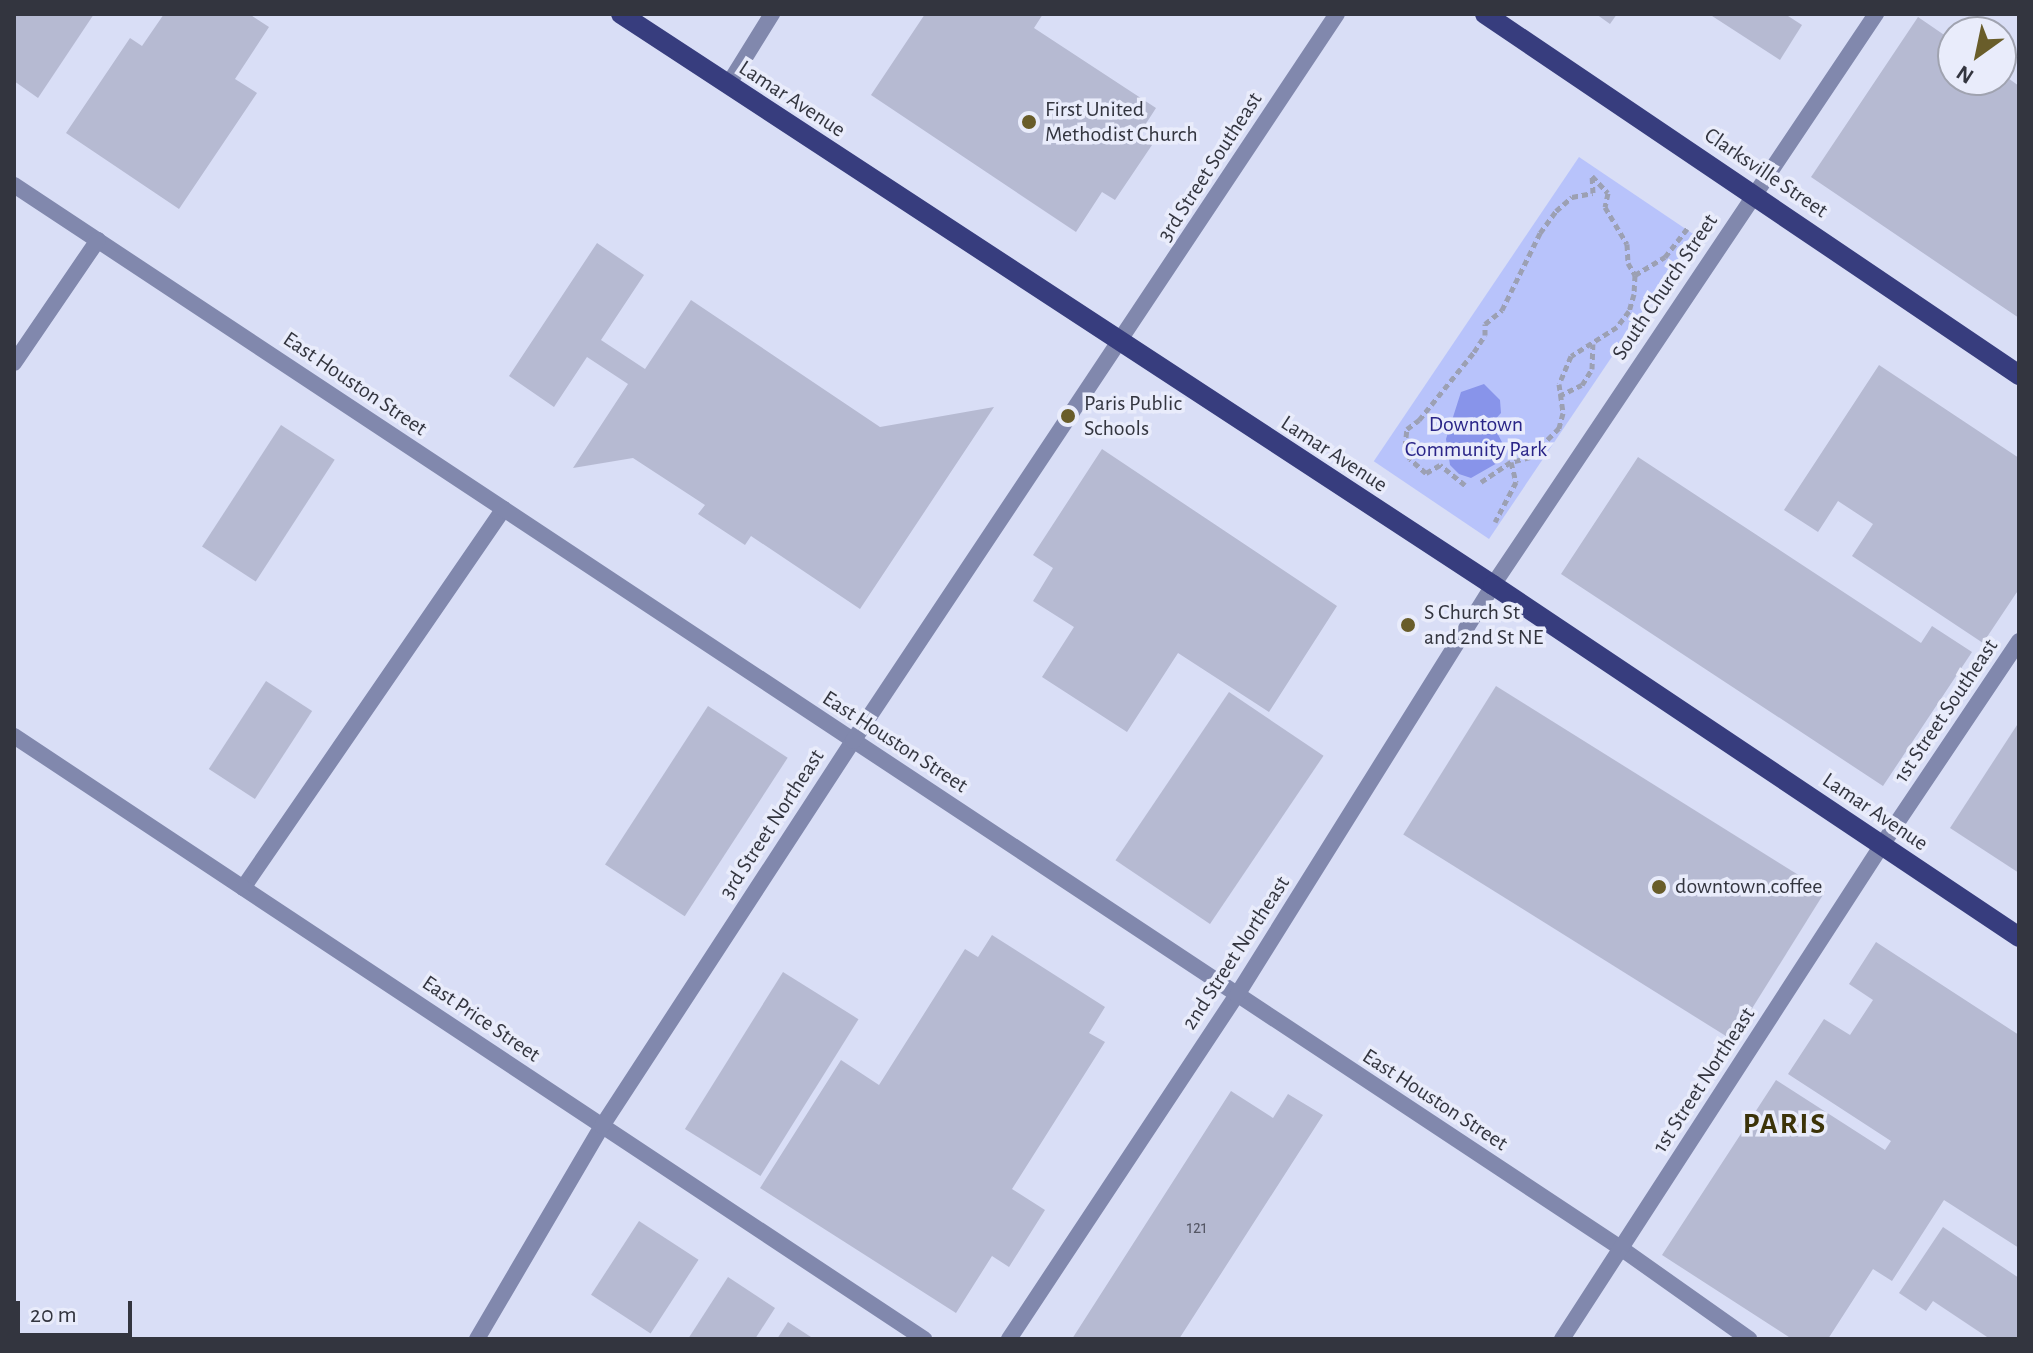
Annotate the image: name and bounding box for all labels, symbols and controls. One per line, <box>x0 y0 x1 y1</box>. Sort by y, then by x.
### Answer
north arrow <box>1937 16 2017 96</box>
street label: Lamar Avenue <box>734 55 850 143</box>
text: N <box>1953 61 1977 88</box>
street label: 3rd Street Southeast <box>1152 87 1268 247</box>
place label: First United Methodist Church <box>1045 96 1198 148</box>
marker: First United Methodist Church <box>1020 113 1038 131</box>
street label: Clarksville Street <box>1699 122 1833 224</box>
street label: South Church Street <box>1606 209 1724 365</box>
street label: East Houston Street <box>278 326 432 442</box>
place label: Paris Public Schools <box>1084 390 1182 442</box>
marker: Paris Public Schools <box>1059 407 1077 425</box>
street label: Lamar Avenue <box>1276 410 1392 498</box>
park label: Downtown Community Park <box>1405 411 1547 462</box>
place label: S Church St and 2nd St NE <box>1424 599 1543 650</box>
marker: S Church St and 2nd St NE <box>1399 616 1417 634</box>
street label: 1st Street Southeast <box>1888 634 2004 788</box>
street label: East Houston Street <box>817 685 973 799</box>
street label: 3rd Street Northeast <box>714 744 830 904</box>
street label: Lamar Avenue <box>1817 767 1933 857</box>
street label: 2nd Street Northeast <box>1176 871 1296 1035</box>
place label: downtown.coffee <box>1675 874 1822 900</box>
marker: downtown.coffee <box>1650 878 1668 896</box>
street label: East Price Street <box>417 970 545 1068</box>
street label: 1st Street Northeast <box>1647 1002 1761 1158</box>
street label: East Houston Street <box>1357 1043 1513 1157</box>
district label: PARIS <box>1743 1106 1827 1142</box>
house number: 121 <box>1187 1217 1207 1239</box>
scale bar <box>20 1285 136 1335</box>
text: 20 m <box>30 1303 77 1327</box>

